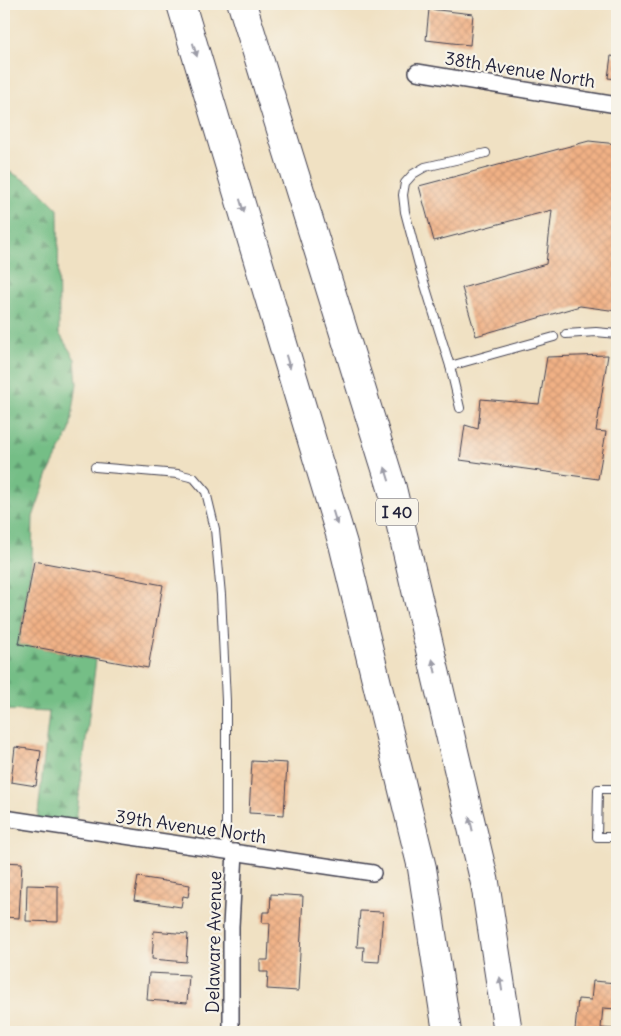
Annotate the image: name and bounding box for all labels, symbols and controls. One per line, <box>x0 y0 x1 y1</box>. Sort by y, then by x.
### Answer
one-way arrow <box>192 43 200 58</box>
street label: 38th Avenue North <box>443 46 597 93</box>
one-way arrow <box>238 199 246 214</box>
one-way arrow <box>285 355 293 370</box>
one-way arrow <box>383 467 391 482</box>
road number: I 40 <box>376 498 418 526</box>
one-way arrow <box>331 510 339 525</box>
one-way arrow <box>430 659 438 674</box>
street label: 39th Avenue North <box>114 805 268 848</box>
one-way arrow <box>467 817 475 832</box>
street label: Delaware Avenue <box>201 871 226 1013</box>
one-way arrow <box>496 976 504 992</box>

